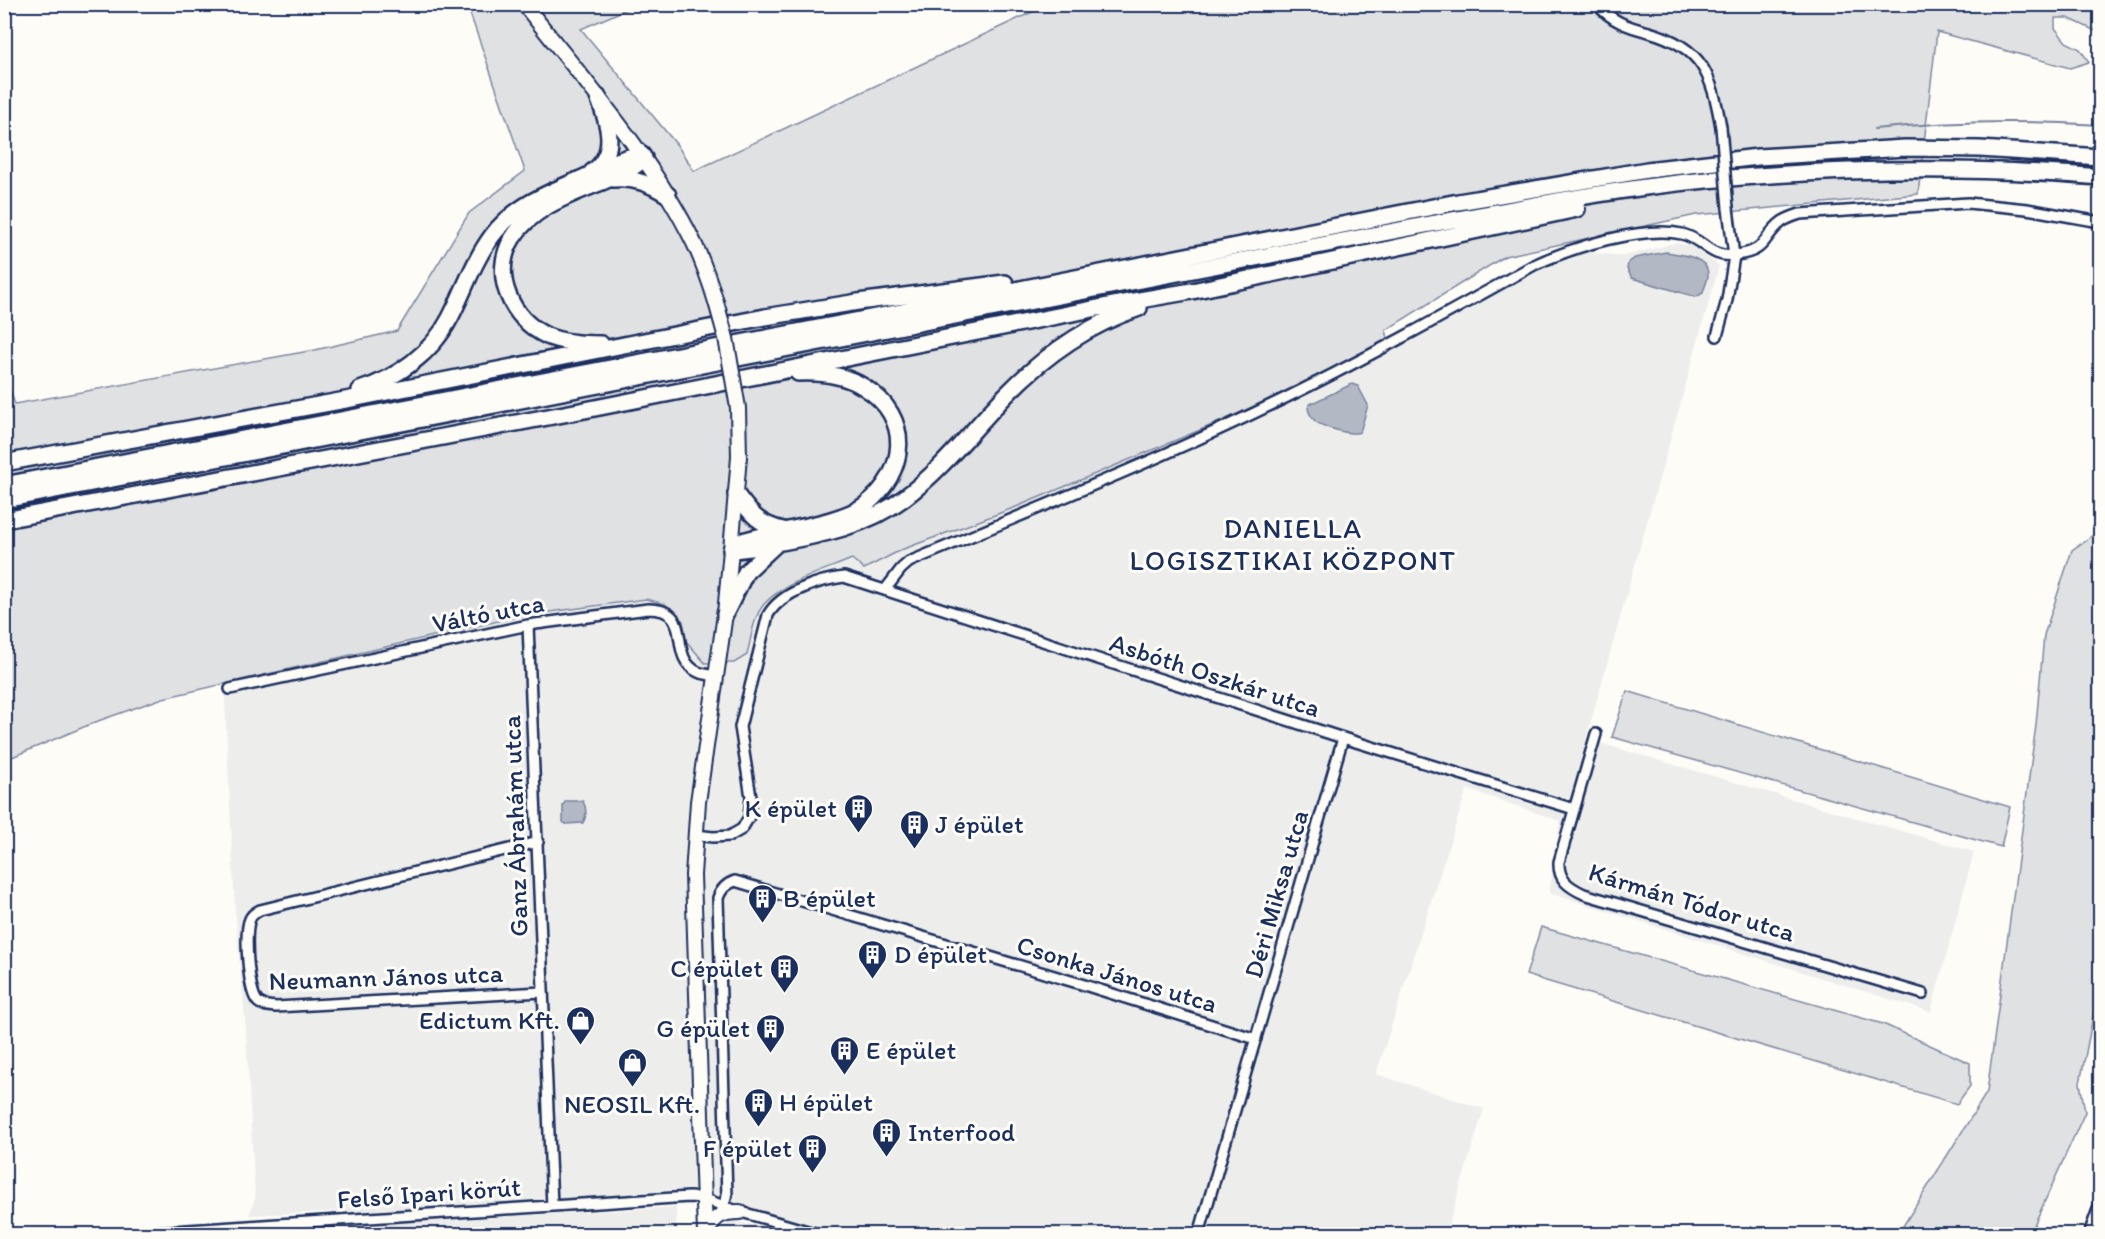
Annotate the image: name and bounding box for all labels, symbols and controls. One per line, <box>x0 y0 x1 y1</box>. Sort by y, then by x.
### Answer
district label: DANIELLA LOGISZTIKAI KÖZPONT <box>1129 511 1457 577</box>
street label: Váltó utca <box>429 586 547 640</box>
street label: Asbóth Oszkár utca <box>1106 626 1324 724</box>
street label: Ganz Ábrahám utca <box>495 714 535 937</box>
place label: K épület <box>744 792 837 824</box>
building icon: K épület <box>842 792 874 834</box>
street label: Déri Miksa utca <box>1237 806 1315 982</box>
building icon: J épület <box>898 808 930 850</box>
place label: J épület <box>935 808 1024 840</box>
street label: Kármán Tódor utca <box>1585 855 1799 949</box>
building icon: B épület <box>746 882 778 924</box>
place label: B épület <box>783 882 876 914</box>
street label: Csonka János utca <box>1013 928 1221 1020</box>
building icon: D épület <box>857 938 889 980</box>
place label: D épület <box>894 938 987 970</box>
place label: C épület <box>670 952 763 984</box>
building icon: C épület <box>768 952 800 994</box>
street label: Neumann János utca <box>268 957 504 997</box>
place label: Edictum Kft. <box>419 1004 560 1036</box>
shop icon: Edictum Kft. <box>565 1004 597 1046</box>
place label: G épület <box>656 1012 750 1044</box>
building icon: G épület <box>755 1012 787 1054</box>
building icon: E épület <box>829 1034 861 1076</box>
place label: E épület <box>866 1034 956 1066</box>
shop icon: NEOSIL Kft. <box>616 1046 648 1088</box>
building icon: H épület <box>742 1086 774 1128</box>
place label: H épület <box>779 1086 873 1118</box>
place label: NEOSIL Kft. <box>564 1088 700 1120</box>
building icon: Interfood <box>871 1116 903 1158</box>
place label: Interfood <box>908 1116 1015 1148</box>
place label: F épület <box>703 1132 792 1164</box>
building icon: F épület <box>797 1132 829 1174</box>
street label: Felső Ipari körút <box>336 1171 522 1215</box>

